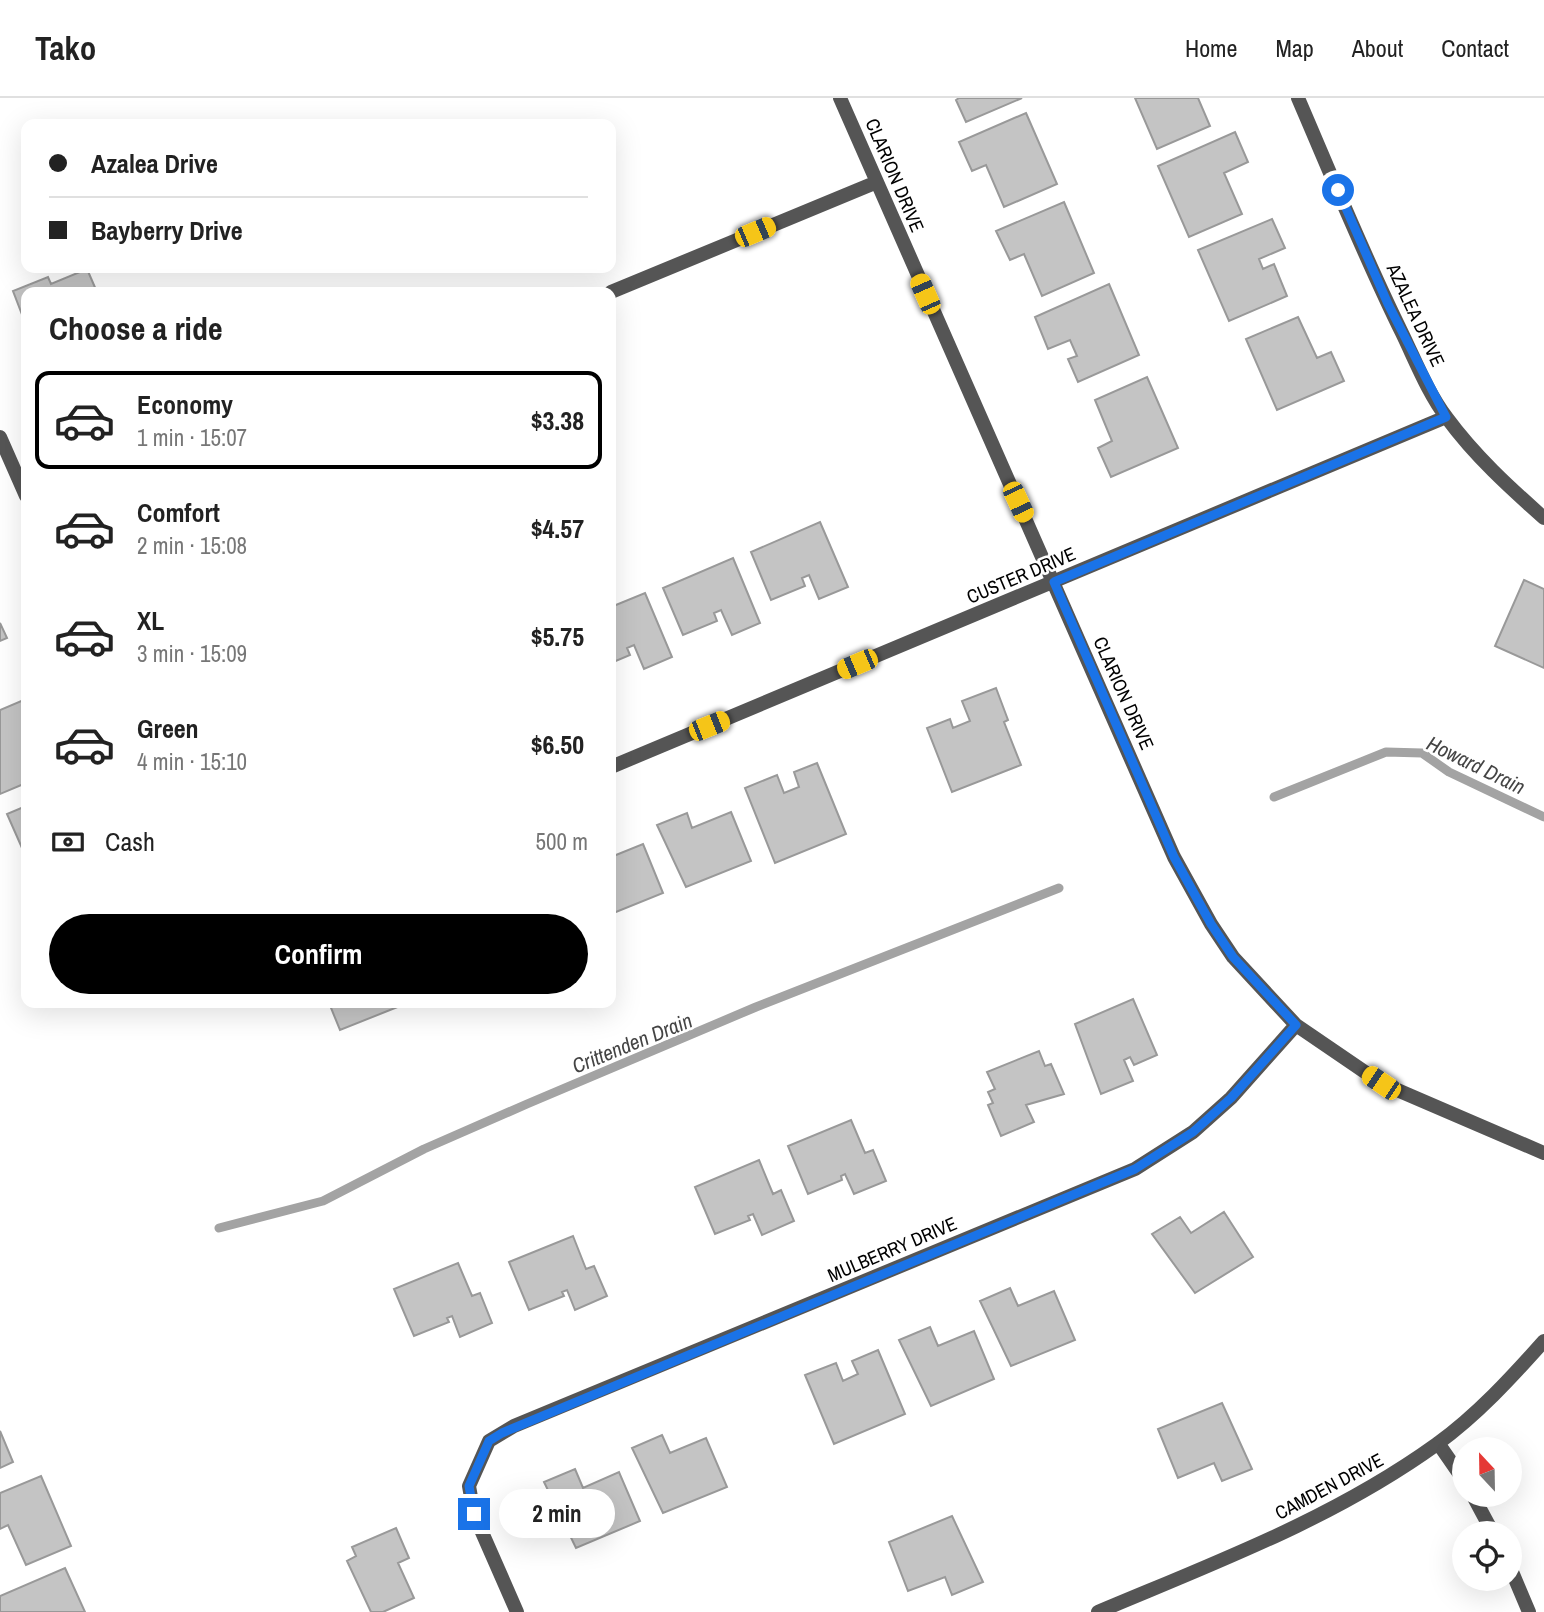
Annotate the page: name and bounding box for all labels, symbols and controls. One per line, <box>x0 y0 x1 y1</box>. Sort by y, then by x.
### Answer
text: Tako <box>35 26 96 70</box>
text: Home <box>1185 32 1237 64</box>
text: Map <box>1275 32 1314 64</box>
text: About <box>1352 32 1403 64</box>
text: Contact <box>1441 32 1509 64</box>
street label: CLARION DRIVE <box>859 114 931 236</box>
text: Azalea Drive <box>91 146 218 181</box>
route start <box>1322 174 1354 206</box>
text: Bayberry Drive <box>91 213 243 248</box>
car <box>732 214 779 250</box>
street label: AZALEA DRIVE <box>1380 258 1451 371</box>
car <box>907 271 944 317</box>
text: Choose a ride <box>49 307 223 350</box>
text: Economy <box>137 387 233 422</box>
icon: car <box>53 389 116 452</box>
text: $3.38 <box>531 403 584 438</box>
text: 1 min · 15:07 <box>137 422 247 453</box>
car <box>1000 479 1037 525</box>
text: Comfort <box>137 495 220 530</box>
icon: car <box>53 497 116 560</box>
text: $4.57 <box>531 511 584 546</box>
text: 2 min · 15:08 <box>137 530 247 561</box>
street label: CUSTER DRIVE <box>963 540 1079 610</box>
text: XL <box>137 603 164 638</box>
icon: car <box>53 605 116 668</box>
text: $5.75 <box>531 619 584 654</box>
street label: CLARION DRIVE <box>1087 632 1161 754</box>
text: 3 min · 15:09 <box>137 638 247 669</box>
car <box>834 646 881 682</box>
car <box>686 708 733 744</box>
text: Green <box>137 711 199 746</box>
icon: car <box>53 713 116 776</box>
text: $6.50 <box>531 727 584 762</box>
water label: Howard Drain <box>1422 729 1530 801</box>
text: 4 min · 15:10 <box>137 746 247 777</box>
icon: cash <box>49 823 87 861</box>
text: Cash <box>105 824 155 859</box>
text: 500 m <box>536 826 588 857</box>
button: Confirm <box>49 914 588 994</box>
water label: Crittenden Drain <box>568 1006 696 1080</box>
car <box>1358 1063 1405 1103</box>
street label: MULBERRY DRIVE <box>823 1210 961 1288</box>
north arrow <box>1452 1437 1522 1507</box>
map controls <box>1452 1437 1522 1591</box>
street label: CAMDEN DRIVE <box>1270 1446 1388 1526</box>
callout: 2 min <box>498 1490 614 1538</box>
route end <box>458 1498 490 1530</box>
text: 2 min <box>532 1498 582 1529</box>
button: locate <box>1452 1521 1522 1591</box>

